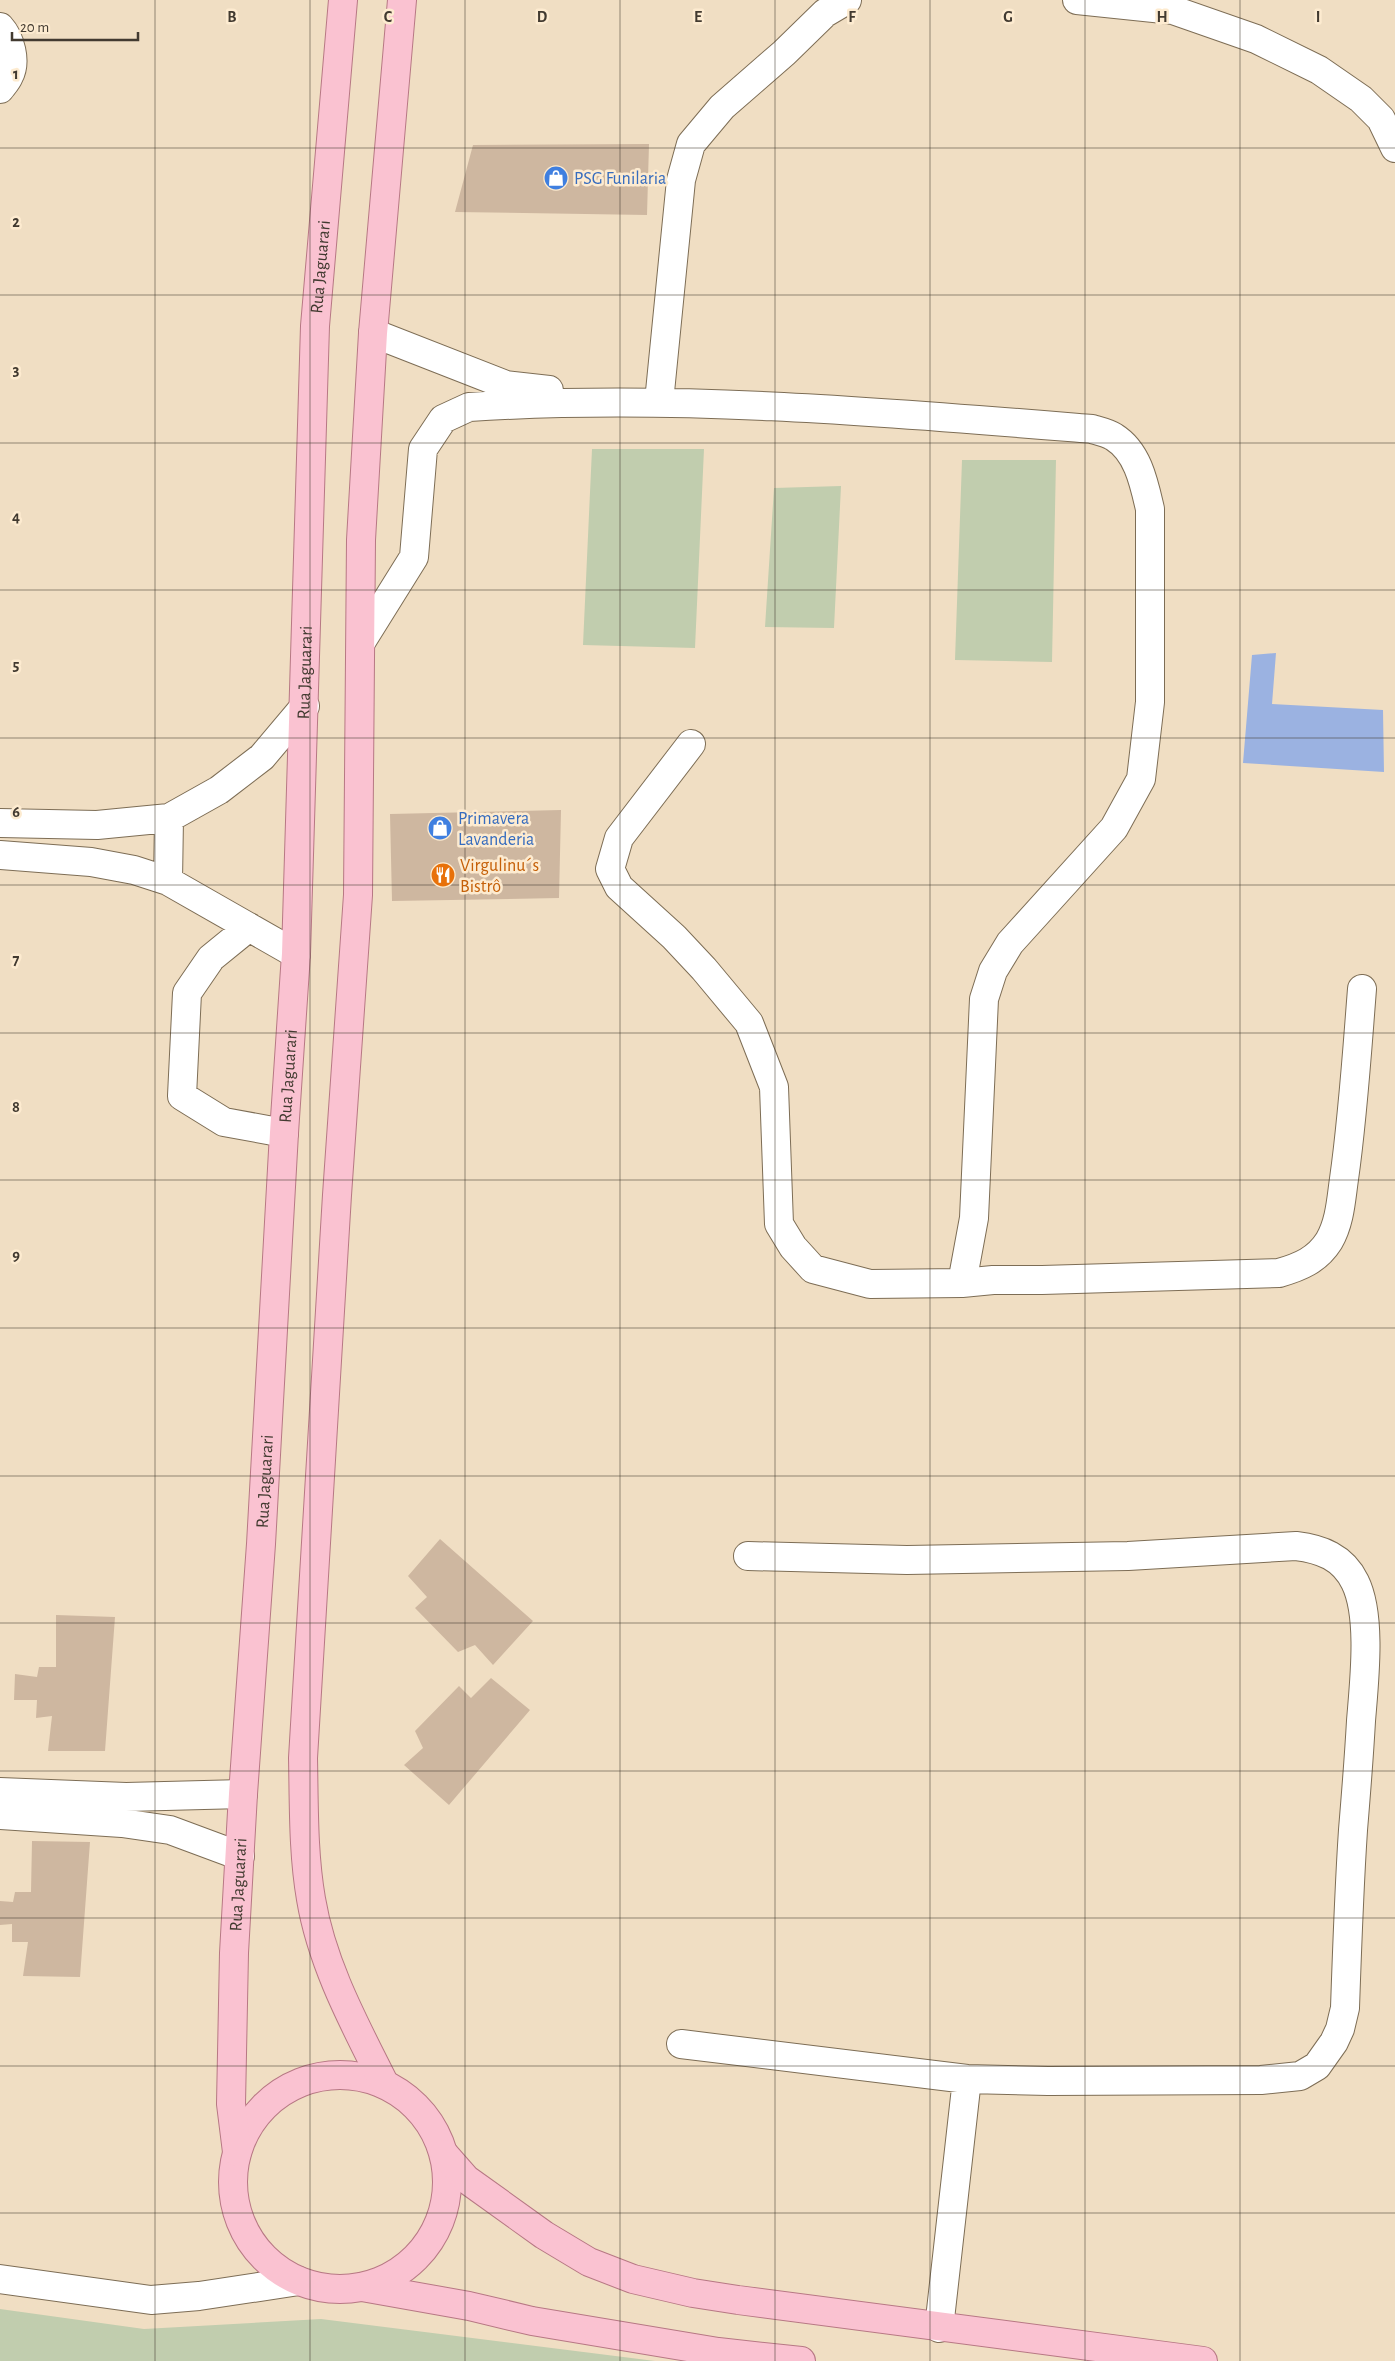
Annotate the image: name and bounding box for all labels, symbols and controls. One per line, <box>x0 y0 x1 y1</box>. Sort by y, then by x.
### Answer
text: B <box>227 9 237 25</box>
text: C <box>384 9 393 25</box>
text: D <box>537 9 548 25</box>
text: E <box>694 9 702 25</box>
text: F <box>848 9 856 25</box>
text: G <box>1003 9 1013 25</box>
text: H <box>1156 9 1168 25</box>
text: I <box>1316 9 1320 25</box>
scale bar <box>12 10 139 42</box>
text: 20 m <box>20 20 49 35</box>
text: 1 <box>13 66 19 82</box>
shop icon: PSG Funilaria <box>543 165 569 191</box>
place label: PSG Funilaria <box>574 170 666 188</box>
text: 2 <box>12 214 20 230</box>
street label: Rua Jaguarari <box>308 219 334 314</box>
text: 3 <box>13 362 20 378</box>
text: 4 <box>12 509 20 525</box>
street label: Rua Jaguarari <box>295 625 316 720</box>
text: 5 <box>13 657 20 673</box>
text: 6 <box>12 804 20 820</box>
place label: Primavera Lavanderia <box>458 810 534 849</box>
shop icon: Primavera Lavanderia <box>427 815 453 841</box>
place label: Virgulinu´s Bistrô <box>460 857 539 896</box>
restaurant icon: Virgulinu´s Bistrô <box>430 862 456 888</box>
text: 7 <box>13 952 20 968</box>
street label: Rua Jaguarari <box>277 1029 301 1124</box>
text: 8 <box>12 1099 20 1115</box>
text: 9 <box>12 1247 20 1263</box>
street label: Rua Jaguarari <box>254 1434 277 1529</box>
street label: Rua Jaguarari <box>227 1837 251 1932</box>

